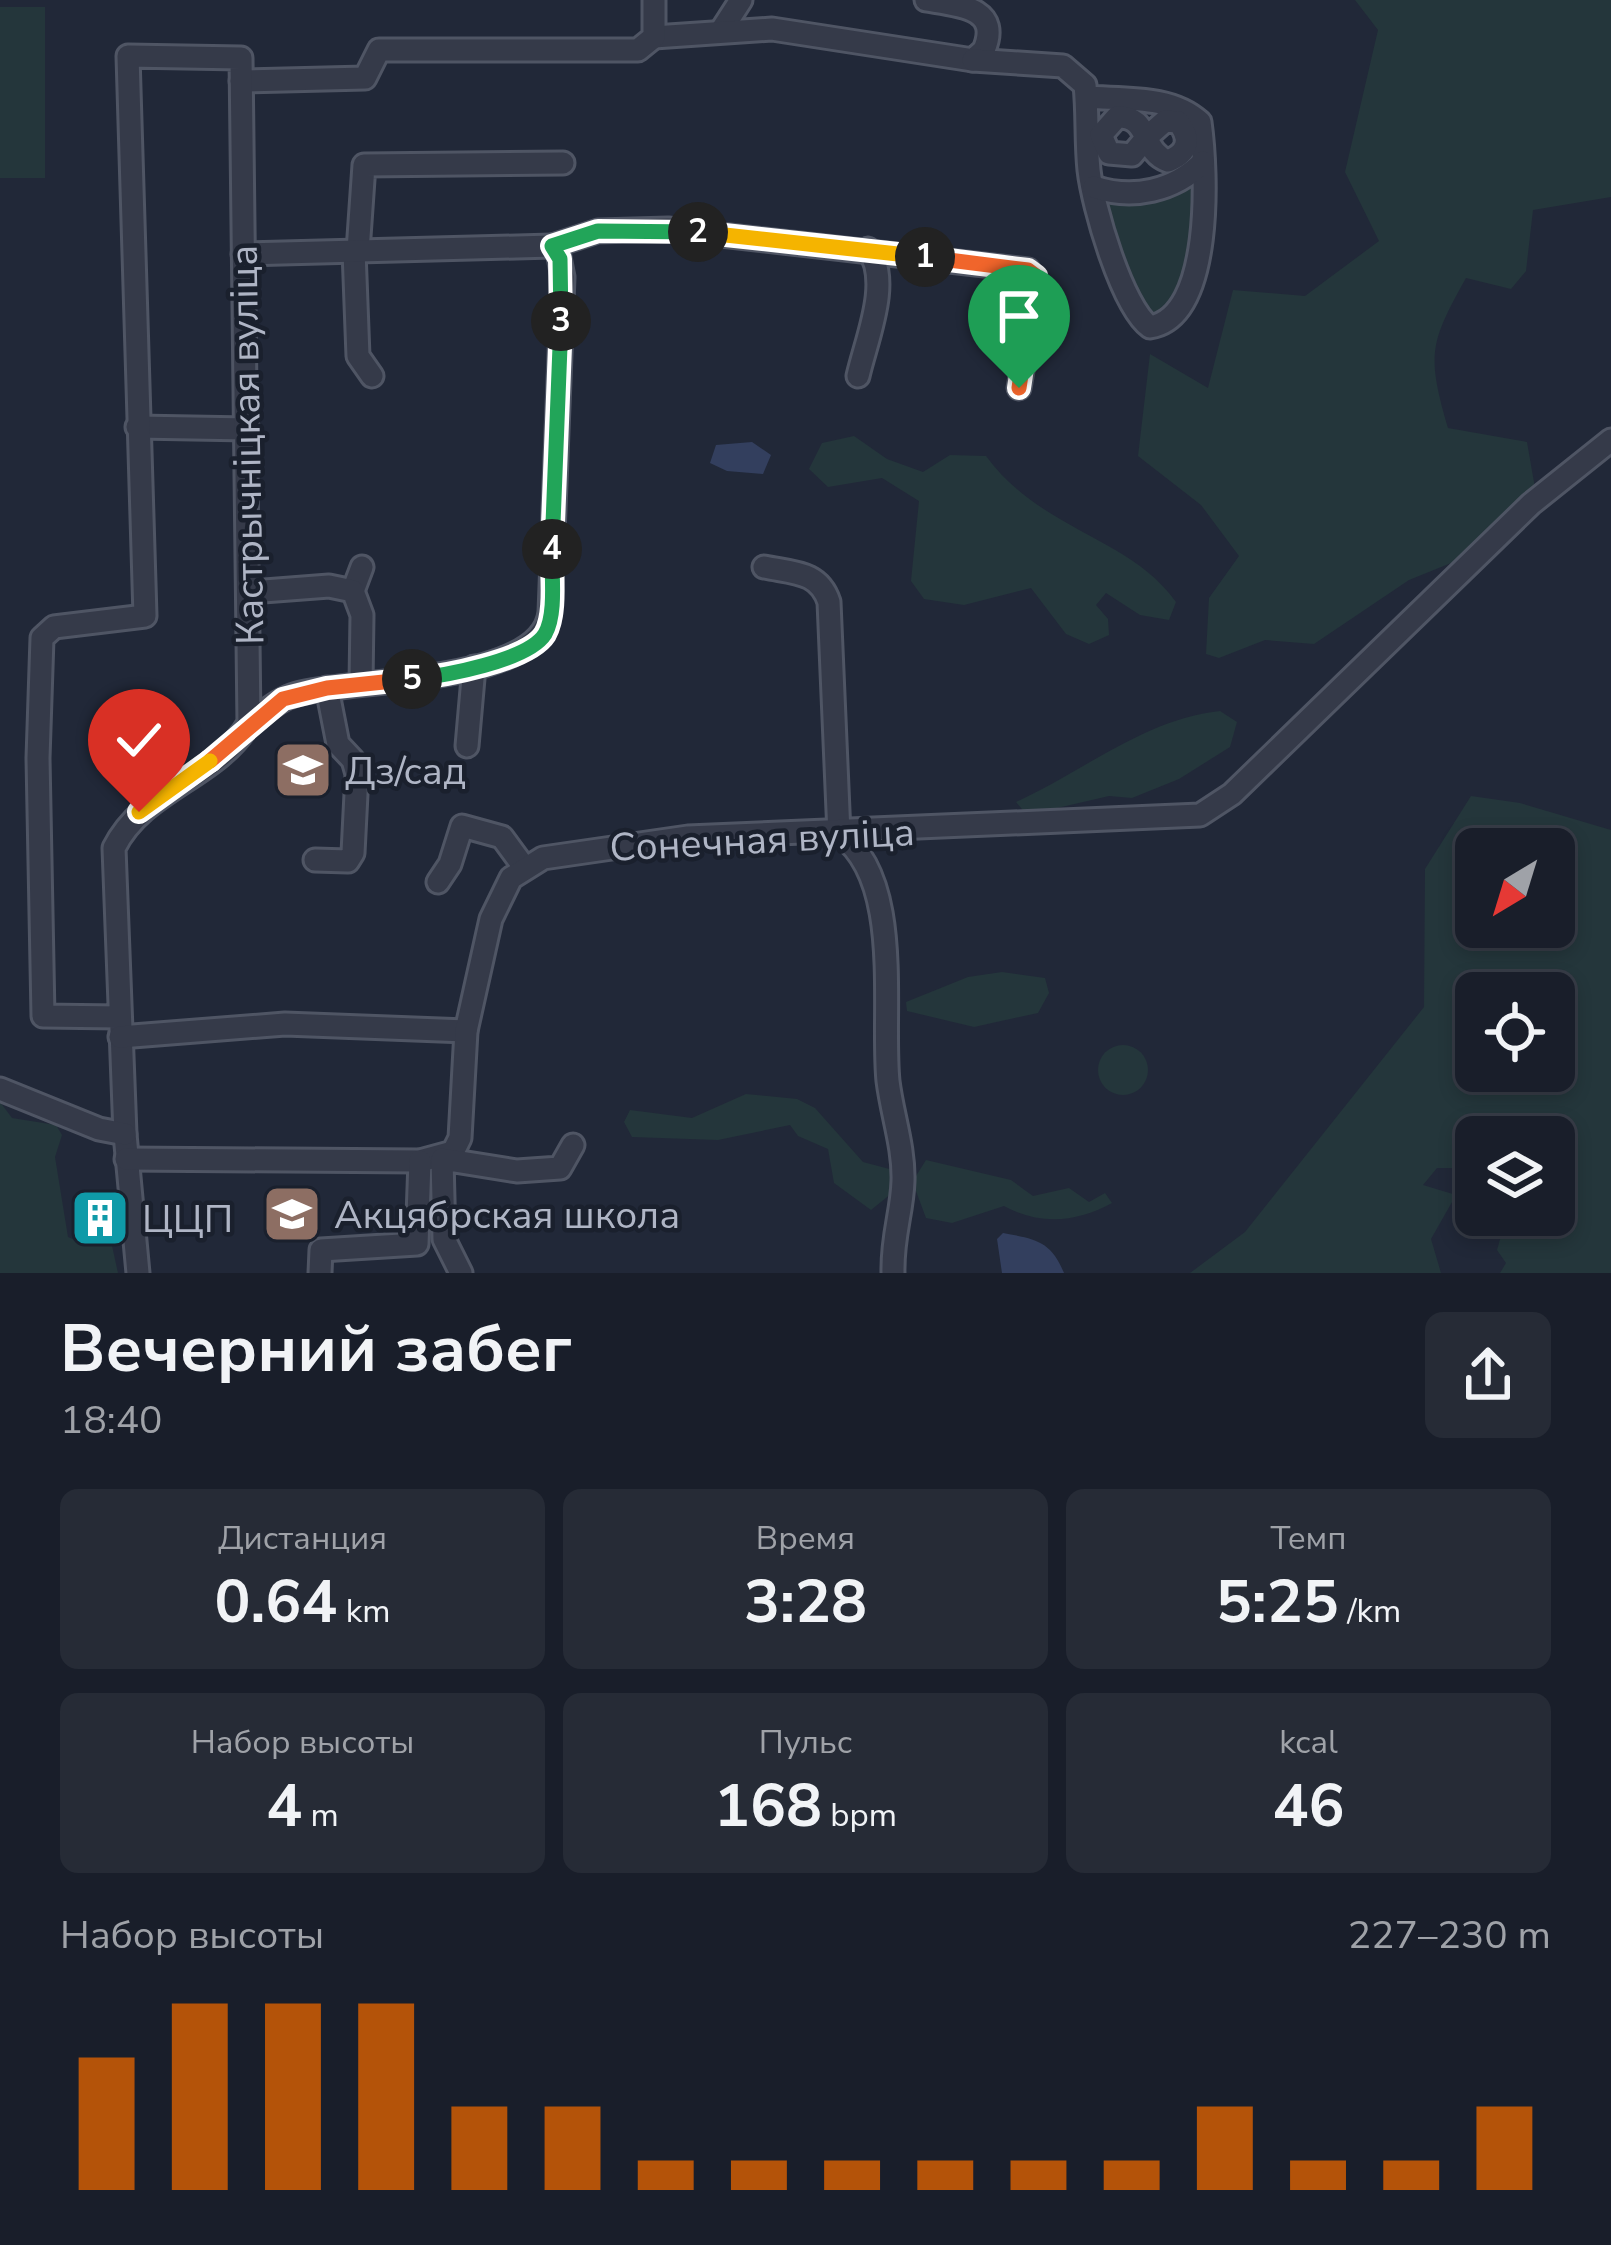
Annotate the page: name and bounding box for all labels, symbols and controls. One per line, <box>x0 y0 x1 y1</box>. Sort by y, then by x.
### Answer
pin: 2 <box>668 202 728 262</box>
text: 2 <box>688 209 708 254</box>
pin: 1 <box>895 227 955 287</box>
text: 1 <box>915 234 935 279</box>
street label: Кастрычніцкая вуліца <box>218 245 277 645</box>
pin <box>968 265 1070 388</box>
icon: arrive <box>986 283 1052 349</box>
pin: 3 <box>531 291 591 351</box>
text: 3 <box>551 298 571 343</box>
pin: 4 <box>522 519 582 579</box>
text: 4 <box>542 526 562 571</box>
pin: 5 <box>382 649 442 709</box>
text: 5 <box>402 656 422 701</box>
pin <box>88 689 190 812</box>
icon: check <box>106 707 172 773</box>
school or university icon: Дз/сад <box>272 739 334 801</box>
place label: Дз/сад <box>345 745 466 798</box>
street label: Сонечная вуліца <box>608 806 916 875</box>
north arrow <box>1455 828 1575 948</box>
map controls <box>1455 828 1575 1236</box>
button: locate <box>1455 972 1575 1092</box>
button: layers <box>1455 1116 1575 1236</box>
school or university icon: Акцябрская школа <box>261 1183 323 1245</box>
building icon: ЦЦП <box>69 1187 131 1249</box>
place label: Акцябрская школа <box>334 1189 680 1242</box>
place label: ЦЦП <box>142 1193 233 1246</box>
text: Вечерний забег <box>60 1304 572 1394</box>
button: share <box>1425 1312 1551 1438</box>
text: 18:40 <box>60 1394 163 1447</box>
text: Дистанция <box>218 1516 387 1561</box>
text: Время <box>756 1516 855 1561</box>
text: Темп <box>1270 1516 1347 1561</box>
text: 0.64 <box>214 1561 337 1643</box>
text: 3:28 <box>744 1561 867 1643</box>
text: 5:25 <box>1216 1561 1339 1643</box>
text: km <box>337 1589 391 1634</box>
text: /km <box>1339 1589 1401 1634</box>
text: Набор высоты <box>191 1720 414 1765</box>
text: Пульс <box>759 1720 852 1765</box>
text: kcal <box>1279 1720 1338 1765</box>
text: 4 <box>266 1765 302 1847</box>
text: 168 <box>714 1765 822 1847</box>
text: 46 <box>1273 1765 1345 1847</box>
text: m <box>302 1793 339 1838</box>
text: bpm <box>822 1793 897 1838</box>
text: Набор высоты <box>60 1909 324 1962</box>
text: 227–230 m <box>1348 1909 1551 1962</box>

